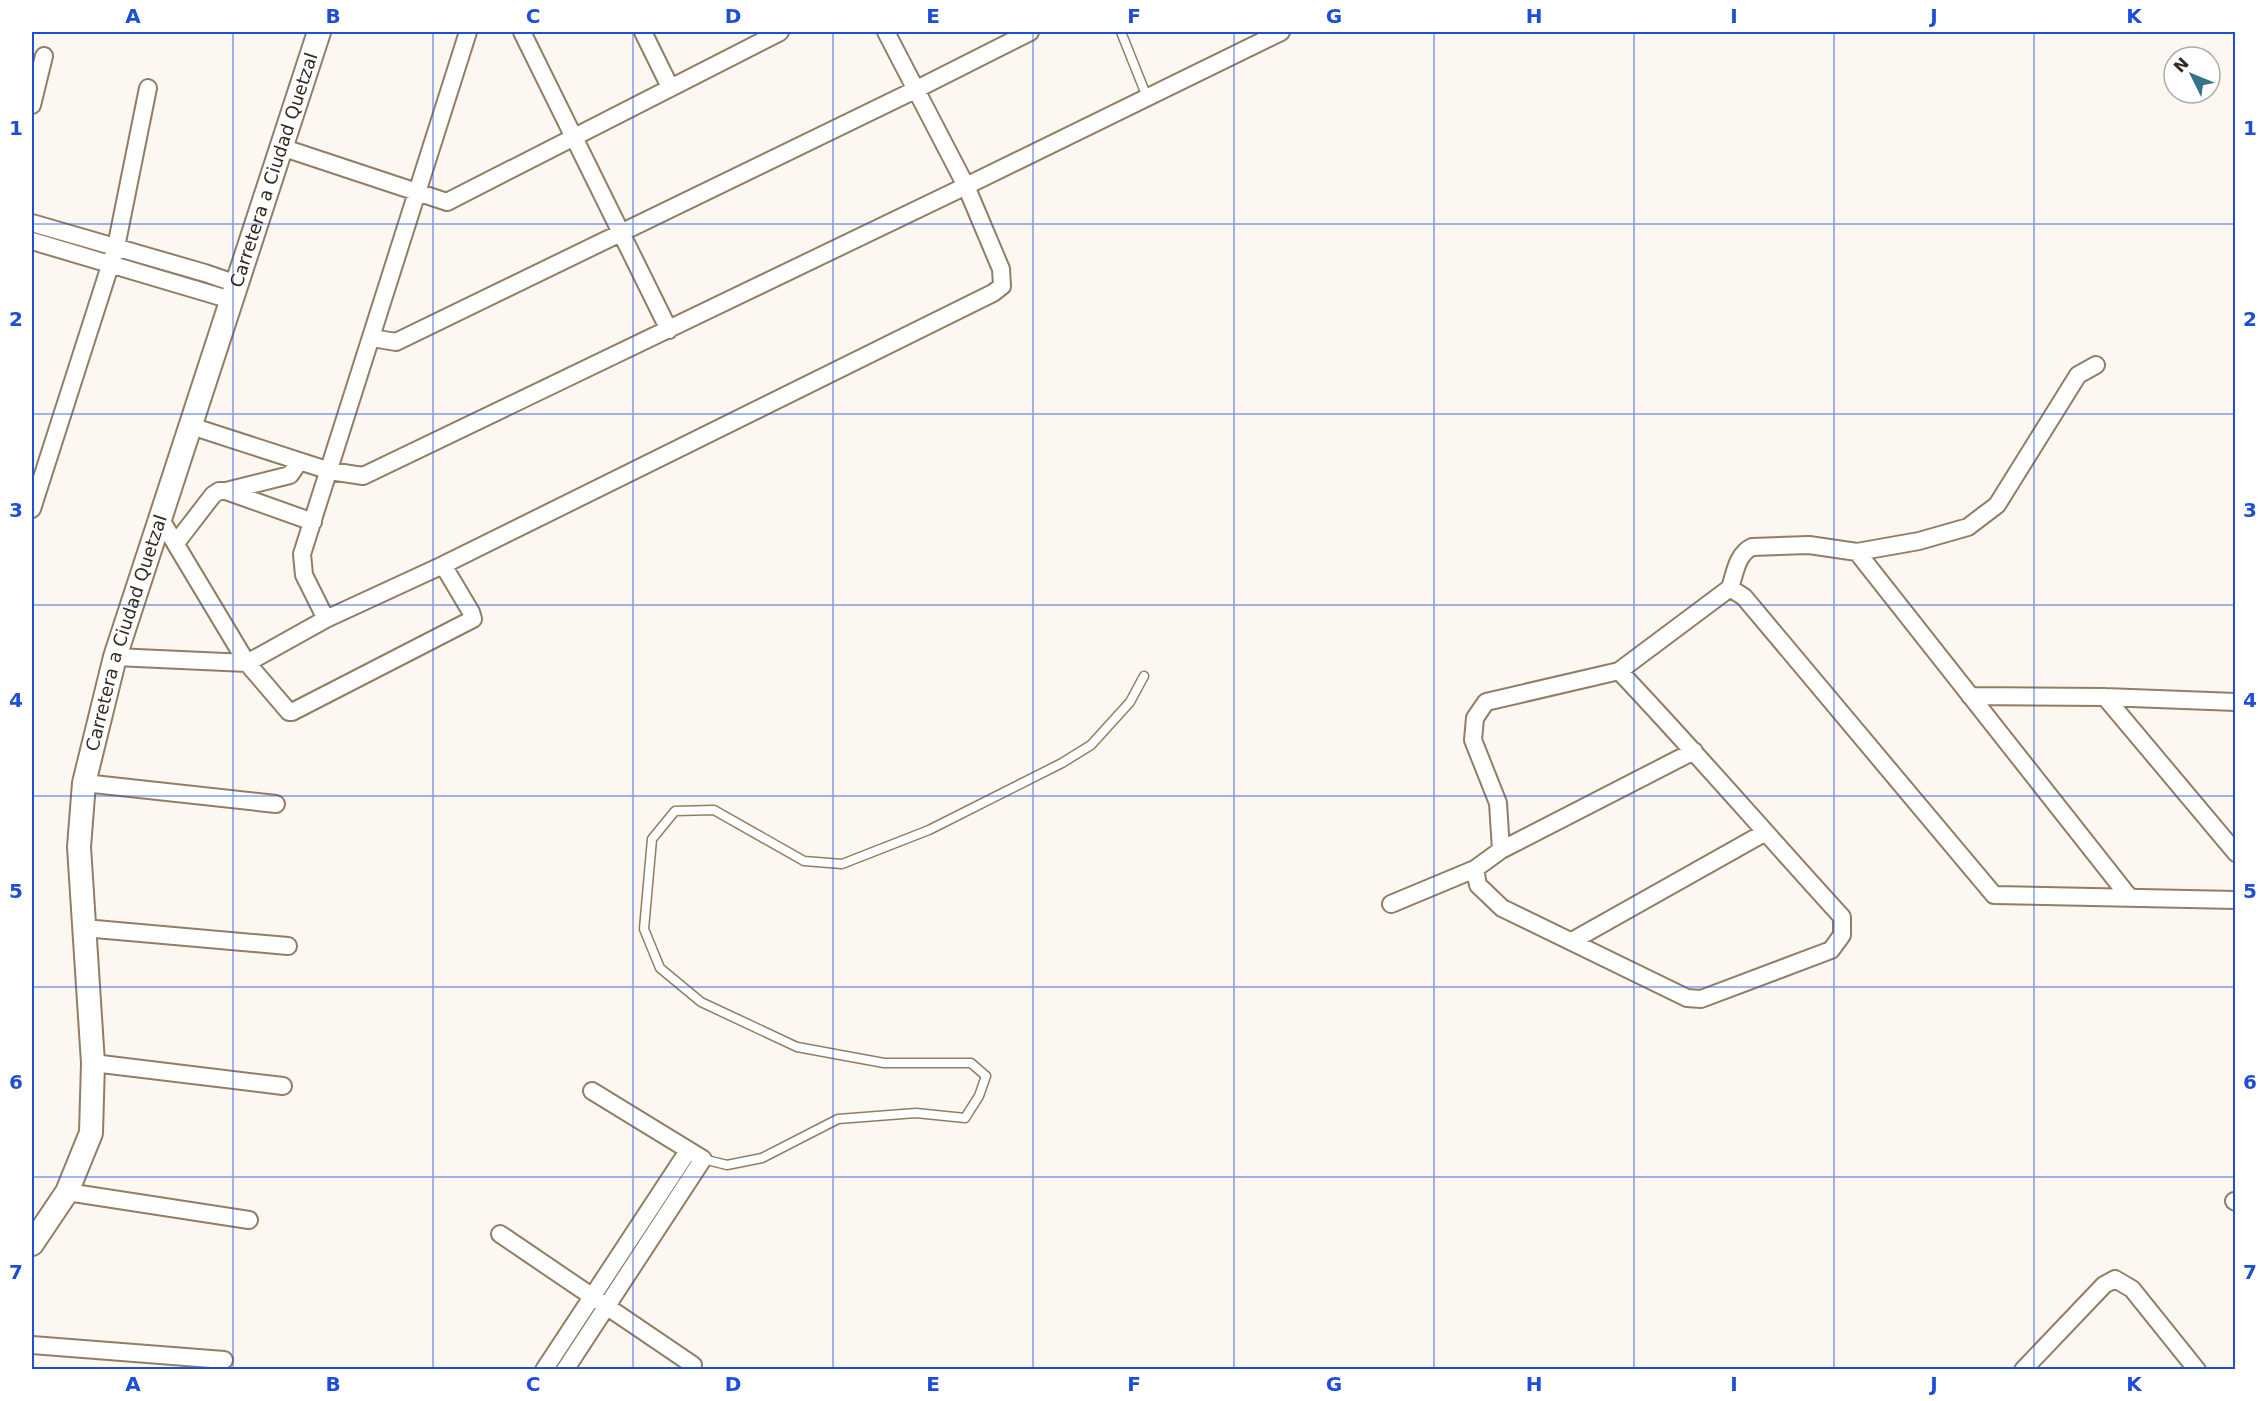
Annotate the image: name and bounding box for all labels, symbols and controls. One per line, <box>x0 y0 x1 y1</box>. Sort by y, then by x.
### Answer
text: A <box>125 4 141 28</box>
text: B <box>325 4 341 28</box>
text: C <box>526 4 540 28</box>
text: D <box>725 4 741 28</box>
text: E <box>926 4 940 28</box>
text: F <box>1127 4 1141 28</box>
text: G <box>1326 4 1342 28</box>
text: H <box>1526 4 1542 28</box>
text: I <box>1730 4 1738 28</box>
text: J <box>1928 4 1938 28</box>
text: K <box>2126 4 2143 28</box>
north arrow <box>2162 45 2222 105</box>
street label: Carretera a Ciudad Quetzal <box>225 50 322 290</box>
text: N <box>2170 54 2193 76</box>
text: 1 <box>9 116 23 140</box>
text: 1 <box>2243 116 2257 140</box>
text: 2 <box>9 307 23 331</box>
text: 2 <box>2243 307 2257 331</box>
text: 3 <box>9 498 23 522</box>
text: 3 <box>2243 498 2257 522</box>
street label: Carretera a Ciudad Quetzal <box>81 512 171 753</box>
text: 4 <box>9 688 23 712</box>
text: 4 <box>2243 688 2257 712</box>
text: 5 <box>9 879 23 903</box>
text: 5 <box>2243 879 2257 903</box>
text: 6 <box>9 1070 23 1094</box>
text: 6 <box>2243 1070 2257 1094</box>
text: 7 <box>9 1260 23 1284</box>
text: 7 <box>2243 1260 2257 1284</box>
text: A <box>125 1372 141 1396</box>
text: B <box>325 1372 341 1396</box>
text: C <box>526 1372 540 1396</box>
text: D <box>725 1372 741 1396</box>
text: E <box>926 1372 940 1396</box>
text: F <box>1127 1372 1141 1396</box>
text: G <box>1326 1372 1342 1396</box>
text: H <box>1526 1372 1542 1396</box>
text: I <box>1730 1372 1738 1396</box>
text: J <box>1928 1372 1938 1396</box>
text: K <box>2126 1372 2143 1396</box>

